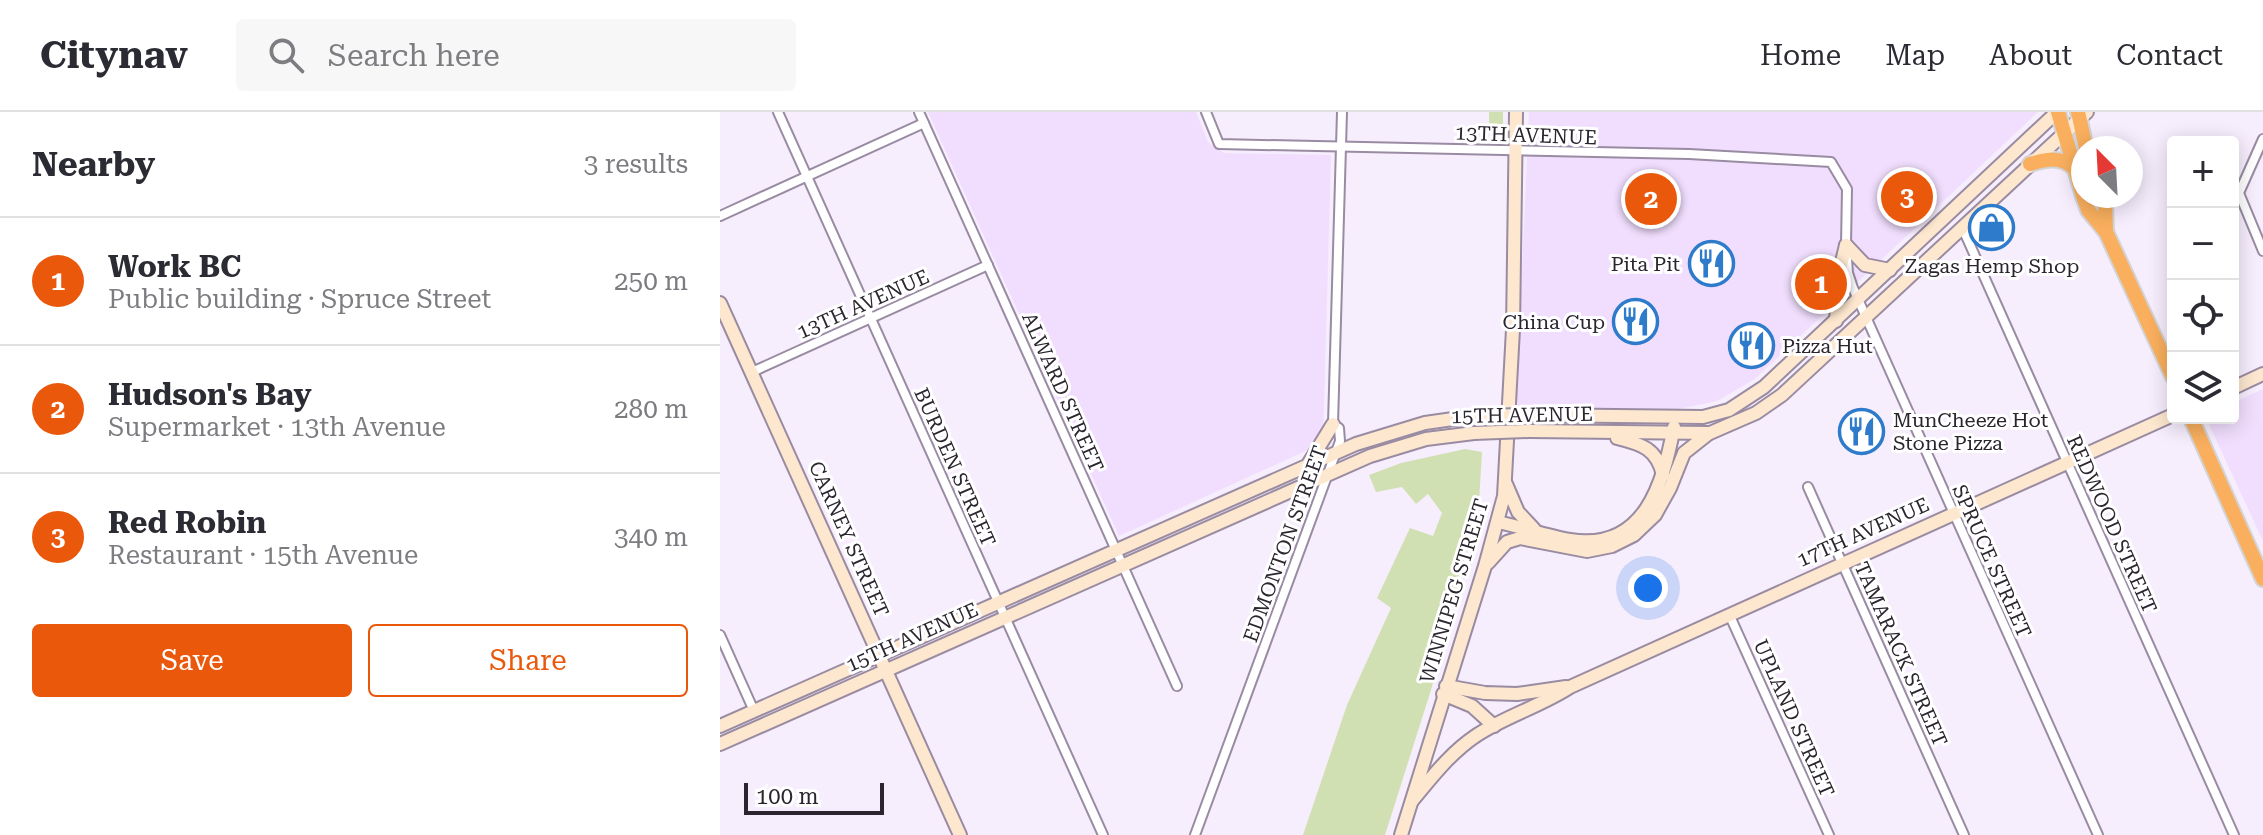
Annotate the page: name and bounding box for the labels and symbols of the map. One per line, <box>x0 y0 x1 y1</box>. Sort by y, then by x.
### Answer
street label: 13TH AVENUE <box>1455 121 1597 149</box>
north arrow <box>2071 136 2143 208</box>
pin: 3 <box>1881 167 1933 227</box>
pin: 2 <box>1625 169 1677 229</box>
shop icon: Zagas Hemp Shop <box>1968 203 2016 251</box>
restaurant icon: Pita Pit <box>1687 240 1735 288</box>
place label: Pita Pit <box>1611 252 1681 276</box>
pin: 1 <box>1795 254 1847 314</box>
place label: Zagas Hemp Shop <box>1905 254 2079 278</box>
street label: 13TH AVENUE <box>793 264 933 344</box>
restaurant icon: China Cup <box>1612 298 1660 346</box>
street label: ALWARD STREET <box>1017 309 1109 475</box>
place label: China Cup <box>1503 310 1605 334</box>
restaurant icon: Pizza Hut <box>1727 322 1775 370</box>
place label: Pizza Hut <box>1782 334 1873 358</box>
street label: BURDEN STREET <box>909 384 1001 550</box>
street label: 15TH AVENUE <box>1451 402 1593 428</box>
restaurant icon: MunCheeze Hot Stone Pizza <box>1838 407 1886 455</box>
place label: MunCheeze Hot Stone Pizza <box>1893 408 2049 455</box>
street label: REDWOOD STREET <box>2062 431 2162 617</box>
street label: EDMONTON STREET <box>1238 442 1332 646</box>
street label: CARNEY STREET <box>804 457 894 621</box>
street label: SPRUCE STREET <box>1947 481 2037 641</box>
street label: 17TH AVENUE <box>1793 492 1933 572</box>
street label: WINNIPEG STREET <box>1415 496 1493 686</box>
street label: TAMARACK STREET <box>1849 558 1953 750</box>
your location <box>1628 568 1668 608</box>
street label: 15TH AVENUE <box>842 597 982 677</box>
street label: UPLAND STREET <box>1748 635 1840 801</box>
scale bar <box>744 779 884 815</box>

